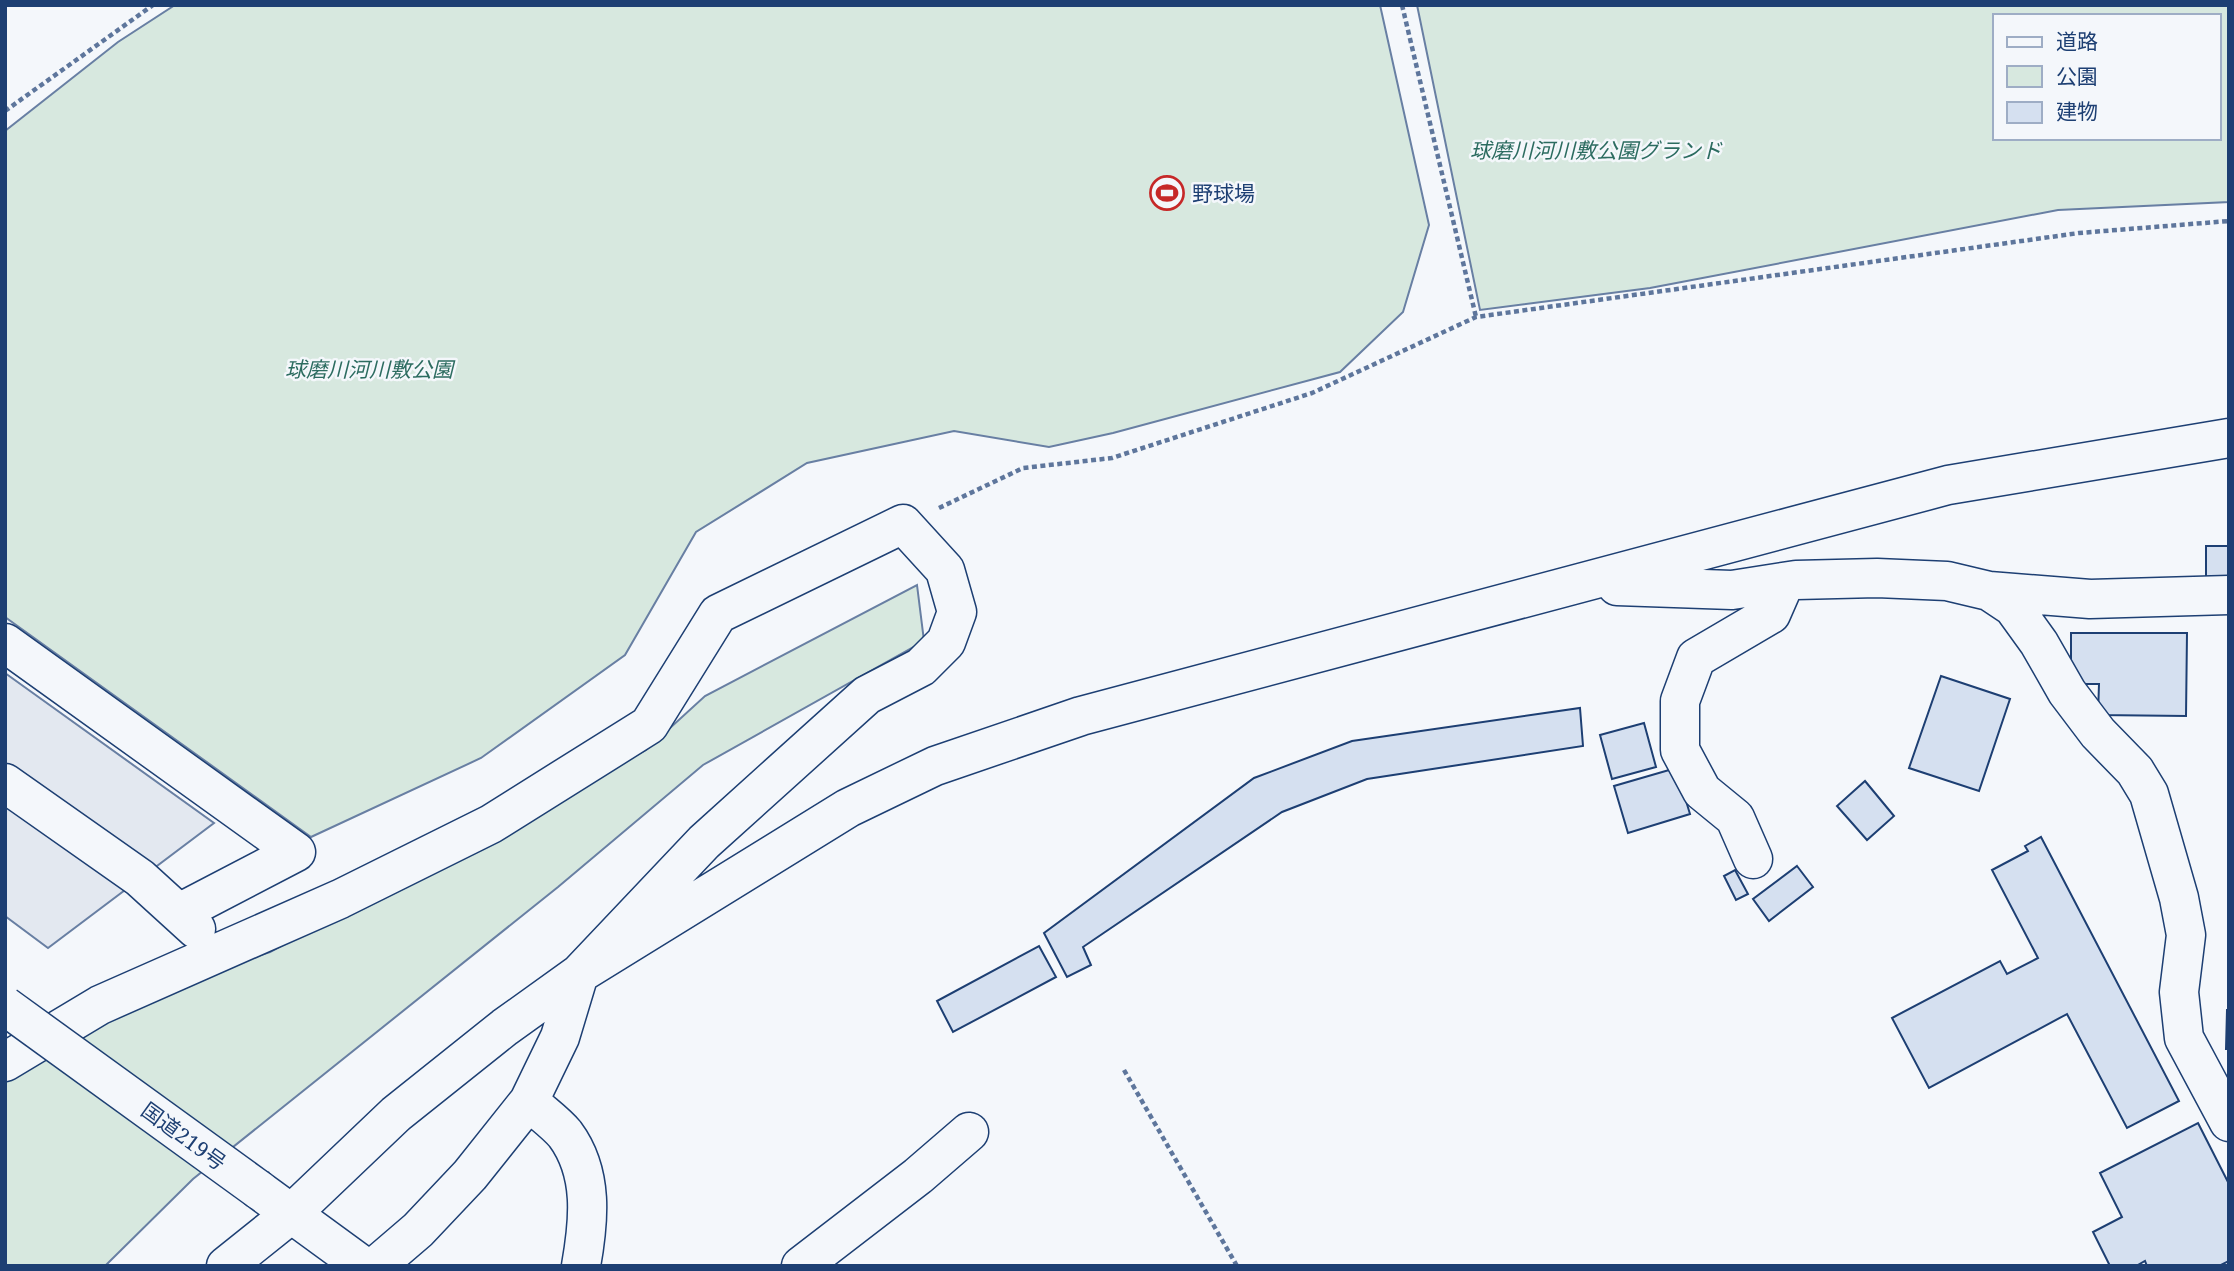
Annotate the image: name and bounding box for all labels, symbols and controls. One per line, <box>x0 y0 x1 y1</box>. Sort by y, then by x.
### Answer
legend <box>1993 14 2220 140</box>
text: 道路 <box>2056 27 2098 55</box>
text: 公園 <box>2056 62 2098 90</box>
text: 建物 <box>2056 97 2098 125</box>
park label: 球磨川河川敷公園グランド <box>1470 136 1723 164</box>
sports icon: 野球場 <box>1148 174 1186 212</box>
place label: 野球場 <box>1192 179 1255 207</box>
park label: 球磨川河川敷公園 <box>285 355 456 383</box>
street label: 国道219号 <box>136 1096 232 1176</box>

